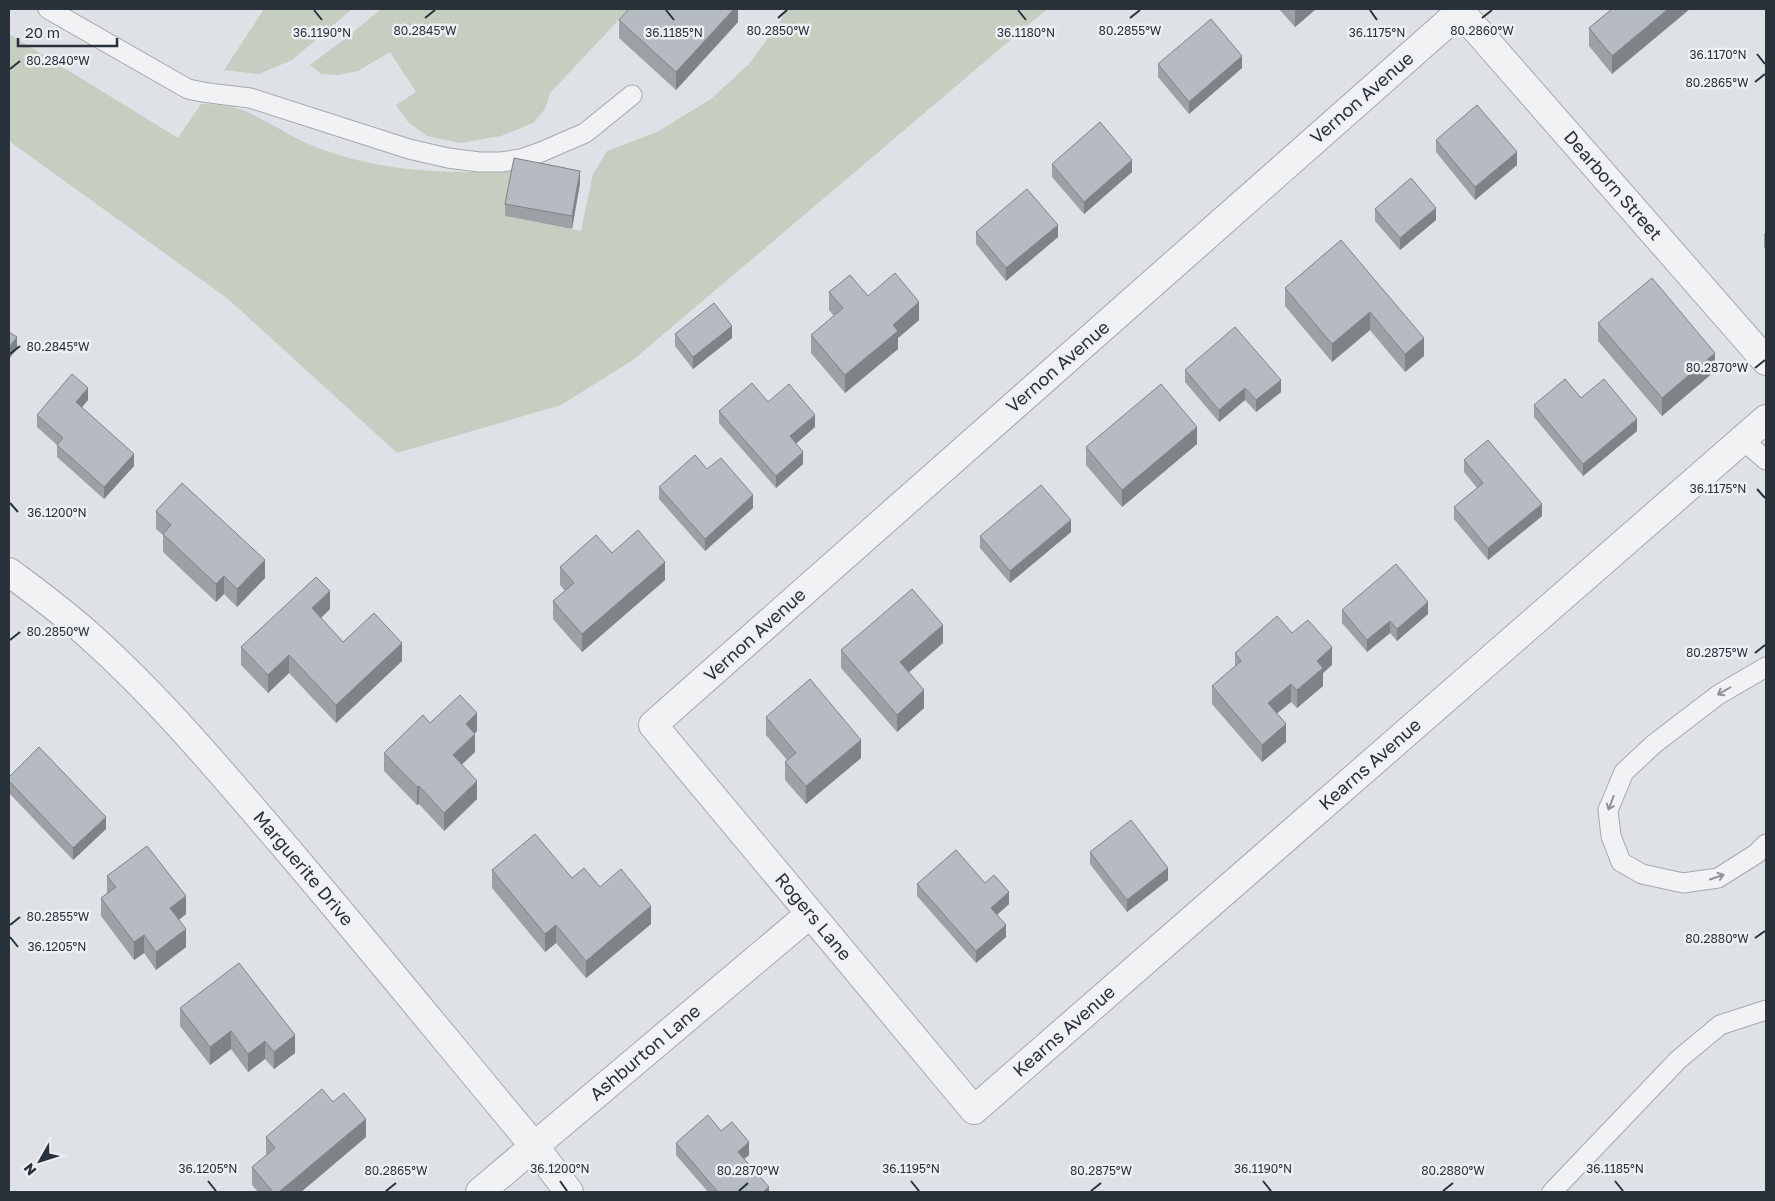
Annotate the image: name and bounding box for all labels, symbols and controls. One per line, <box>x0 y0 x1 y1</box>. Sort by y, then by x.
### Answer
scale bar <box>18 15 116 47</box>
text: 20 m <box>25 23 60 41</box>
text: 80.2845°W <box>393 23 457 38</box>
text: 80.2850°W <box>746 23 810 38</box>
text: 80.2855°W <box>1099 23 1162 38</box>
text: 80.2860°W <box>1450 23 1514 38</box>
text: 36.1190°N <box>293 25 351 40</box>
text: 36.1185°N <box>645 25 703 40</box>
text: 36.1180°N <box>997 25 1055 40</box>
text: 36.1175°N <box>1349 25 1405 40</box>
street label: Vernon Avenue <box>1305 46 1417 148</box>
text: 36.1170°N <box>1689 47 1747 62</box>
text: 80.2840°W <box>26 53 90 68</box>
text: 80.2865°W <box>1685 75 1749 90</box>
street label: Dearborn Street <box>1560 126 1667 244</box>
street label: Vernon Avenue <box>1001 315 1113 417</box>
text: 80.2845°W <box>26 339 90 354</box>
text: 80.2870°W <box>1686 360 1749 375</box>
text: 36.1175°N <box>1690 481 1746 496</box>
text: 36.1200°N <box>27 505 87 520</box>
street label: Vernon Avenue <box>699 583 810 686</box>
text: 80.2850°W <box>26 624 90 639</box>
text: 80.2875°W <box>1686 645 1749 660</box>
one-way arrow <box>1717 687 1731 697</box>
street label: Kearns Avenue <box>1314 713 1425 814</box>
one-way arrow <box>1606 795 1615 810</box>
street label: Marguerite Drive <box>249 806 359 930</box>
street label: Rogers Lane <box>771 868 857 965</box>
one-way arrow <box>1709 871 1725 881</box>
text: 80.2855°W <box>27 909 90 924</box>
text: 80.2880°W <box>1685 931 1749 946</box>
text: 36.1205°N <box>28 939 86 954</box>
street label: Kearns Avenue <box>1008 980 1119 1081</box>
street label: Ashburton Lane <box>585 999 704 1105</box>
north arrow <box>15 1136 65 1186</box>
text: N <box>20 1160 39 1179</box>
text: 36.1205°N <box>179 1161 237 1176</box>
text: 36.1200°N <box>530 1161 590 1176</box>
text: 36.1195°N <box>882 1161 940 1176</box>
text: 36.1190°N <box>1234 1161 1292 1176</box>
text: 36.1185°N <box>1586 1161 1644 1176</box>
text: 80.2865°W <box>364 1163 428 1178</box>
text: 80.2870°W <box>717 1163 780 1178</box>
text: 80.2875°W <box>1070 1163 1133 1178</box>
text: 80.2880°W <box>1421 1163 1485 1178</box>

